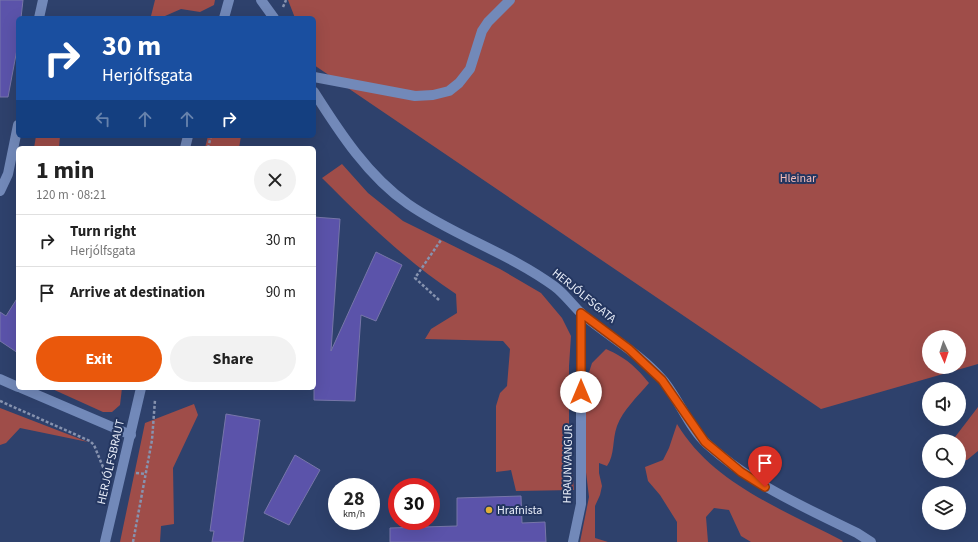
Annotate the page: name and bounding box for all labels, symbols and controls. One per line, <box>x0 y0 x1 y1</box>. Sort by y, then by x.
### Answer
text: 30 m <box>102 26 161 66</box>
icon: right <box>36 32 88 84</box>
text: Herjólfsgata <box>102 63 193 88</box>
icon: left <box>92 108 114 130</box>
icon: ahead <box>134 108 156 130</box>
icon: ahead <box>176 108 198 130</box>
icon: right <box>218 108 240 130</box>
text: 1 min <box>36 153 94 188</box>
button: close <box>254 159 296 201</box>
park label: Hleinar <box>780 170 817 187</box>
text: 120 m · 08:21 <box>36 186 106 204</box>
text: Turn right <box>70 221 136 242</box>
icon: right <box>36 230 58 252</box>
text: 30 m <box>266 230 296 251</box>
text: Herjólfsgata <box>70 242 136 260</box>
street label: HERJÓLFSGATA <box>548 265 620 327</box>
icon: arrive <box>36 282 58 304</box>
text: Arrive at destination <box>70 282 205 303</box>
text: 90 m <box>266 282 296 303</box>
north arrow <box>922 330 966 374</box>
map controls <box>922 330 966 530</box>
button: Exit <box>36 336 162 382</box>
button: Share <box>170 336 296 382</box>
position arrow <box>560 371 602 413</box>
button: sound <box>922 382 966 426</box>
street label: HERJÓLFSBRAUT <box>93 417 129 506</box>
street label: HRAUNVANGUR <box>559 424 577 504</box>
button: search <box>922 434 966 478</box>
pin <box>748 446 782 487</box>
icon: arrive <box>754 452 776 474</box>
speed limit sign: 30 <box>388 478 440 530</box>
text: 28 <box>343 485 365 513</box>
button: layers <box>922 486 966 530</box>
place label: Hrafnista <box>497 502 542 519</box>
marker: Hrafnista <box>484 505 494 515</box>
text: km/h <box>343 507 365 521</box>

